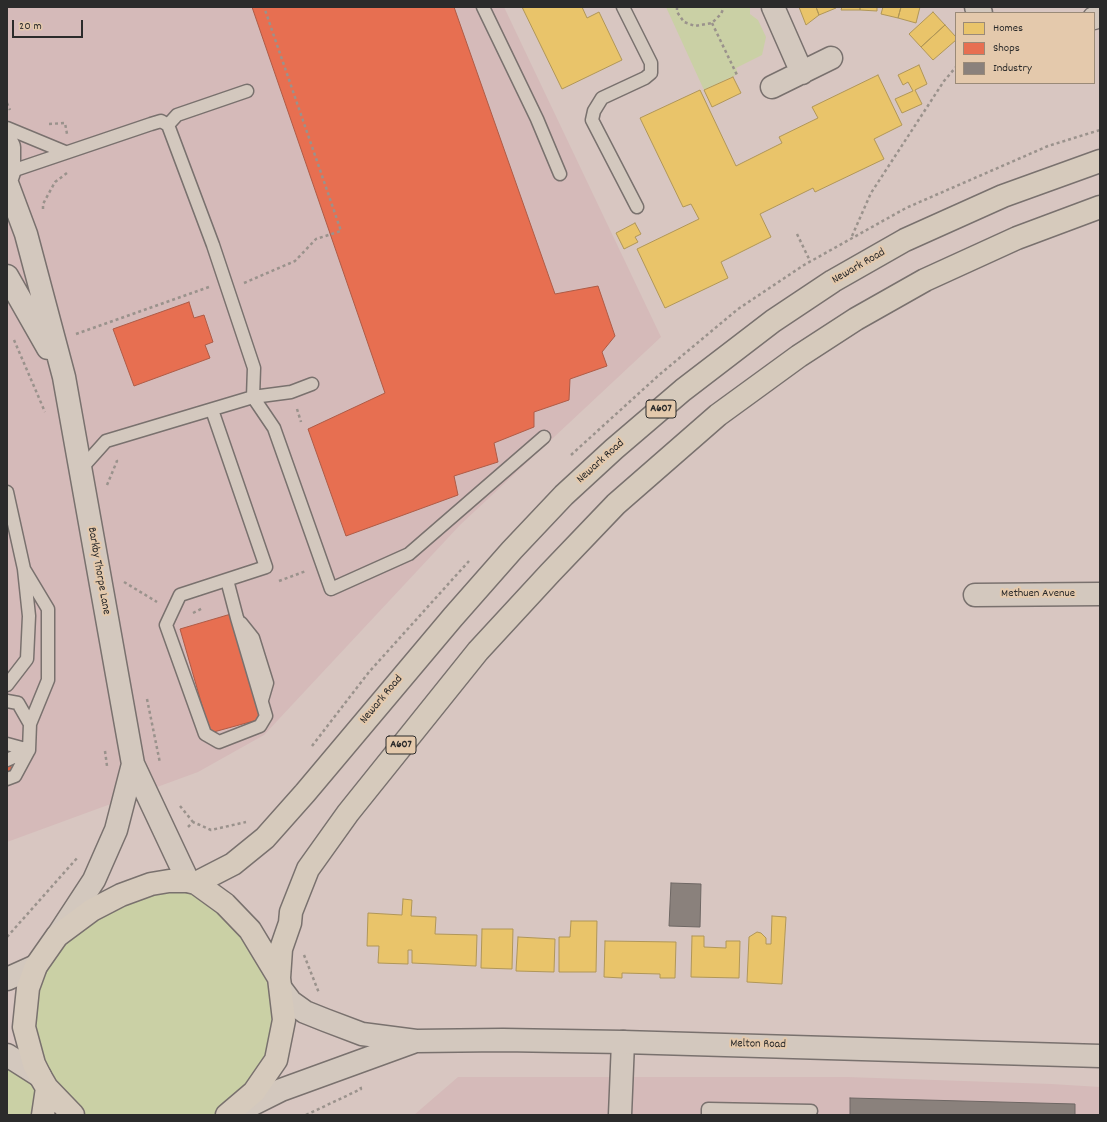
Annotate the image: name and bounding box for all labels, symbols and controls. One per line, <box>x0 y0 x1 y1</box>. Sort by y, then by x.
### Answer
scale bar <box>14 12 85 38</box>
legend <box>955 12 1095 84</box>
text: 20 m <box>19 18 42 35</box>
text: Homes <box>993 20 1023 37</box>
text: Shops <box>993 40 1020 57</box>
text: Industry <box>993 60 1032 77</box>
street label: Newark Road <box>830 246 888 288</box>
road number: A607 <box>646 400 676 418</box>
street label: Newark Road <box>574 437 628 487</box>
street label: Barkby Thorpe Lane <box>83 526 113 616</box>
street label: Methuen Avenue <box>1001 587 1075 601</box>
street label: Newark Road <box>357 673 407 727</box>
road number: A607 <box>386 736 416 754</box>
street label: Melton Road <box>730 1037 786 1053</box>

